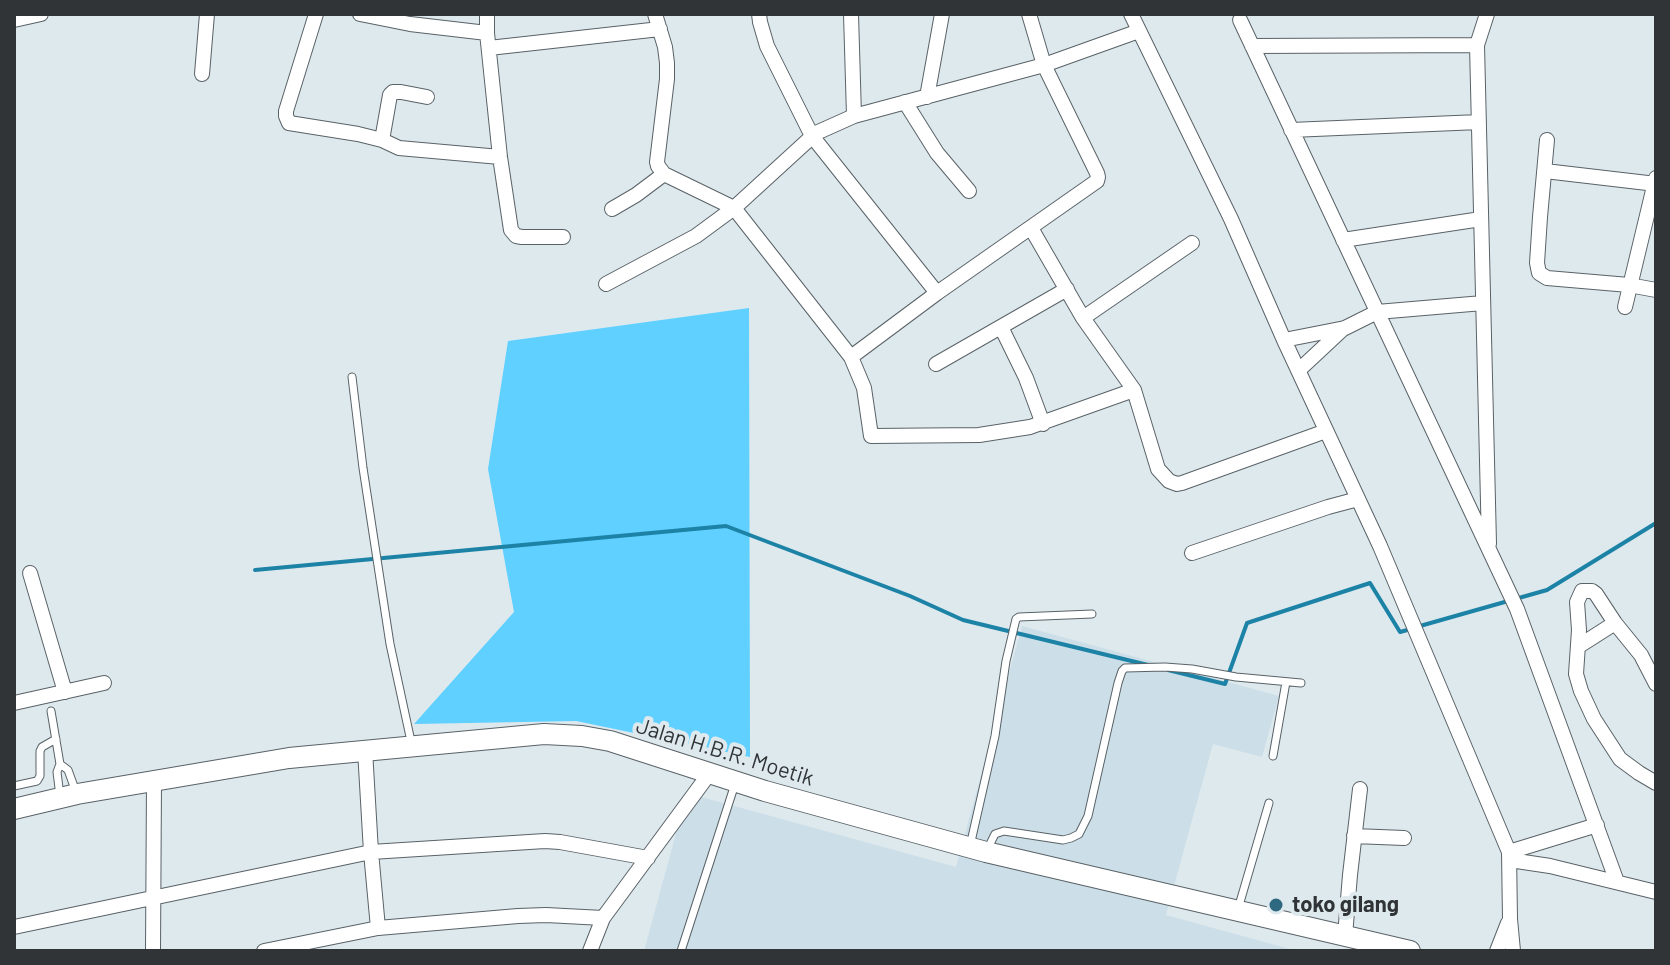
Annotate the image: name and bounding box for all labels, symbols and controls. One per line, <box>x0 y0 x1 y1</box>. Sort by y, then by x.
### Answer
street label: Jalan H.B.R. Moetik <box>633 712 817 792</box>
place label: toko gilang <box>1292 892 1399 918</box>
marker: toko gilang <box>1267 896 1285 914</box>

